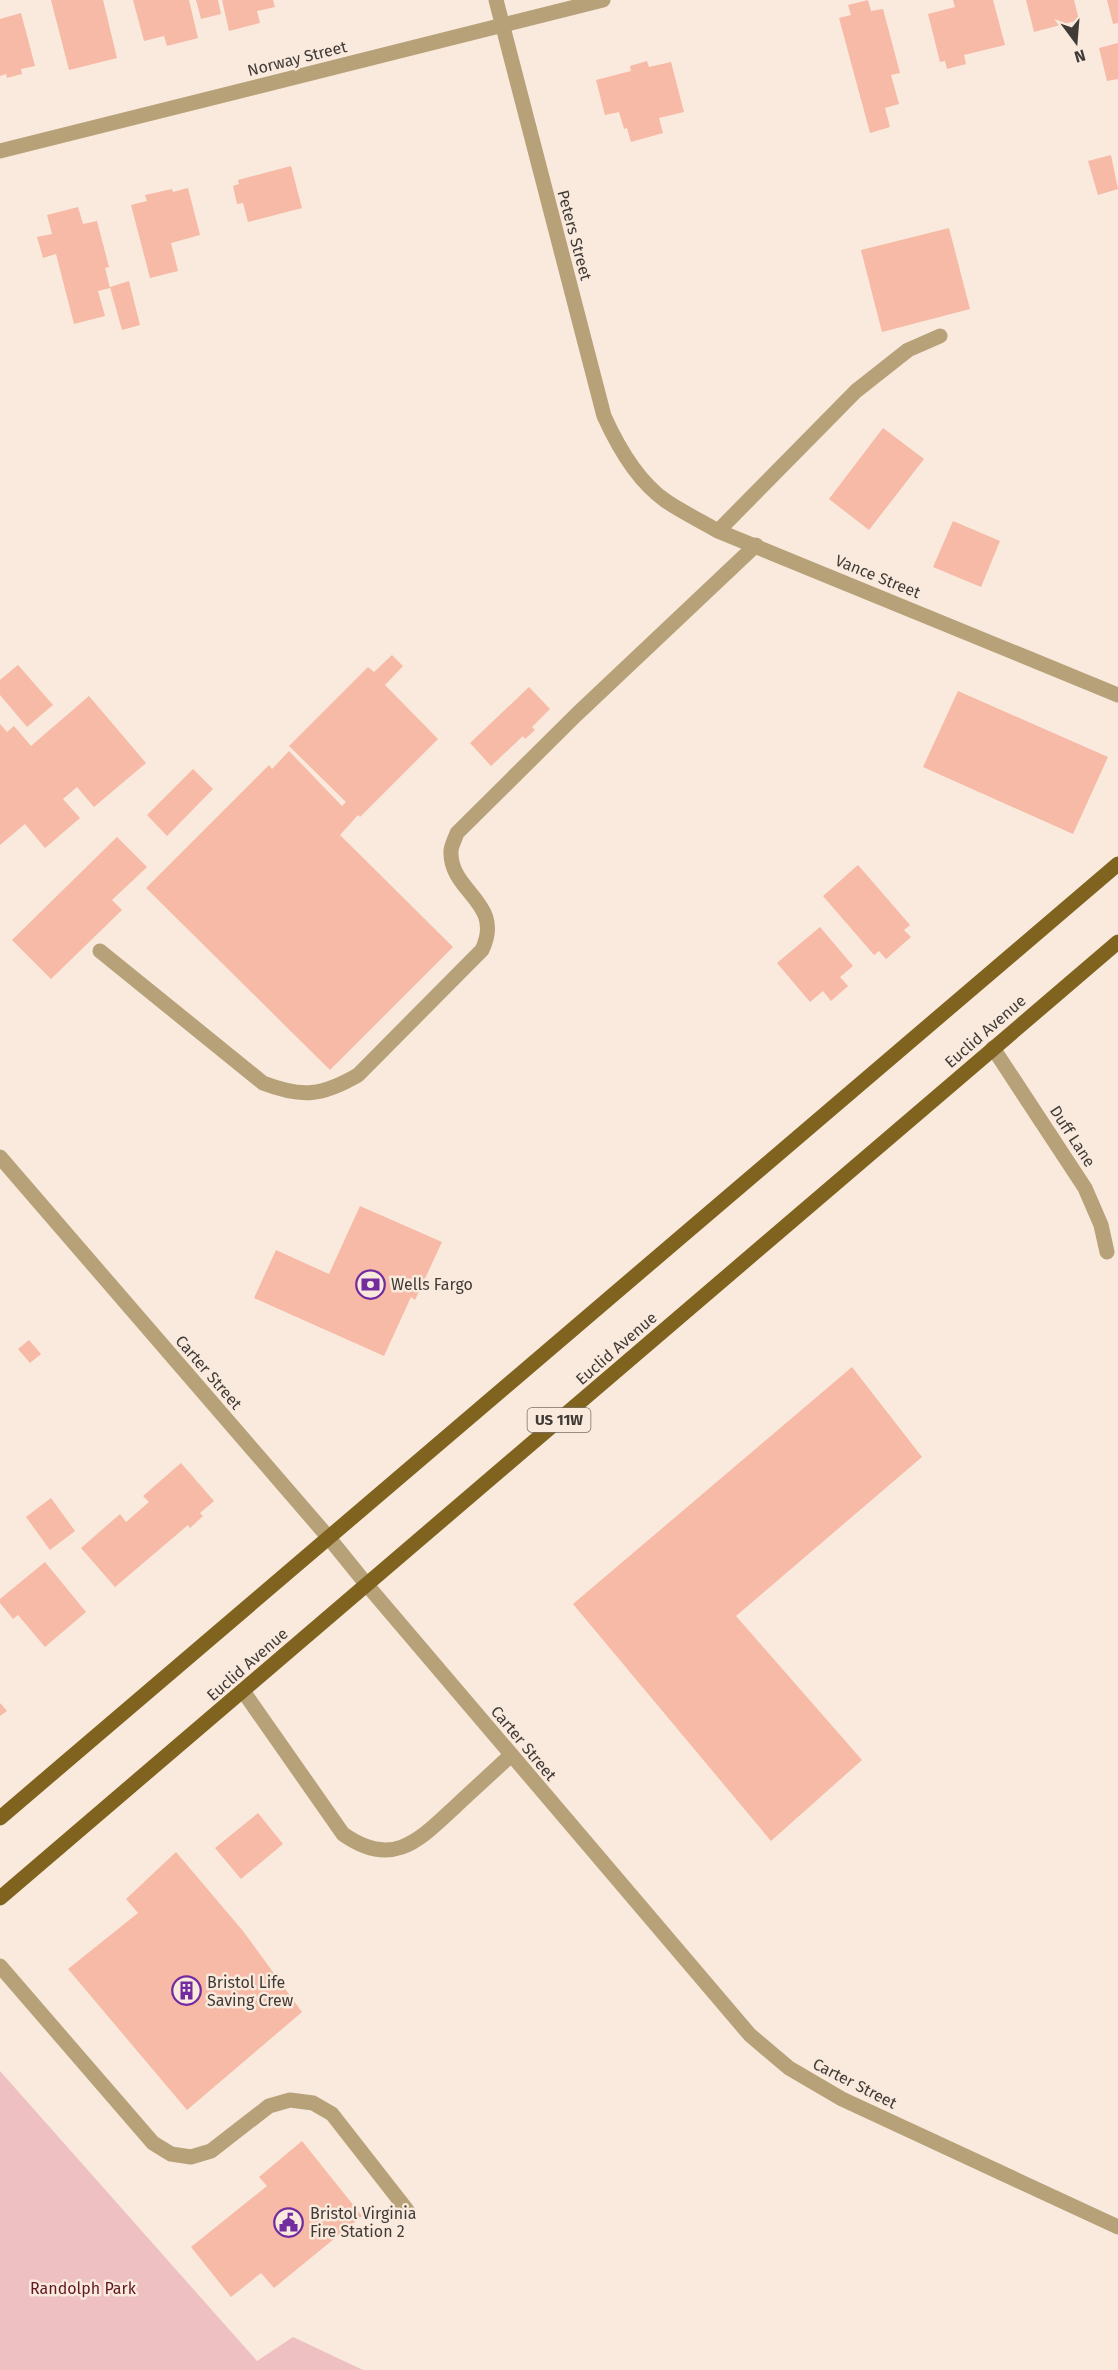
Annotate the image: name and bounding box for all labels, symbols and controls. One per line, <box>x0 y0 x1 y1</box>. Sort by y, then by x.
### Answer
north arrow <box>1046 12 1106 72</box>
street label: Norway Street <box>245 37 349 80</box>
text: N <box>1072 45 1088 67</box>
street label: Peters Street <box>553 188 596 283</box>
street label: Vance Street <box>833 551 923 602</box>
street label: Euclid Avenue <box>941 991 1030 1072</box>
street label: Duff Lane <box>1046 1102 1099 1170</box>
bank icon: Wells Fargo <box>354 1268 386 1300</box>
place label: Wells Fargo <box>391 1275 473 1294</box>
street label: Euclid Avenue <box>572 1308 661 1389</box>
street label: Carter Street <box>171 1331 246 1413</box>
road number: US 11W <box>528 1408 590 1432</box>
street label: Euclid Avenue <box>203 1624 292 1705</box>
street label: Carter Street <box>487 1702 561 1785</box>
place label: Bristol Life Saving Crew <box>207 1973 294 2010</box>
building icon: Bristol Life Saving Crew <box>170 1975 202 2007</box>
street label: Carter Street <box>810 2054 900 2113</box>
place label: Bristol Virginia Fire Station 2 <box>310 2204 416 2241</box>
public building icon: Bristol Virginia Fire Station 2 <box>273 2206 305 2238</box>
park label: Randolph Park <box>30 2279 137 2298</box>

